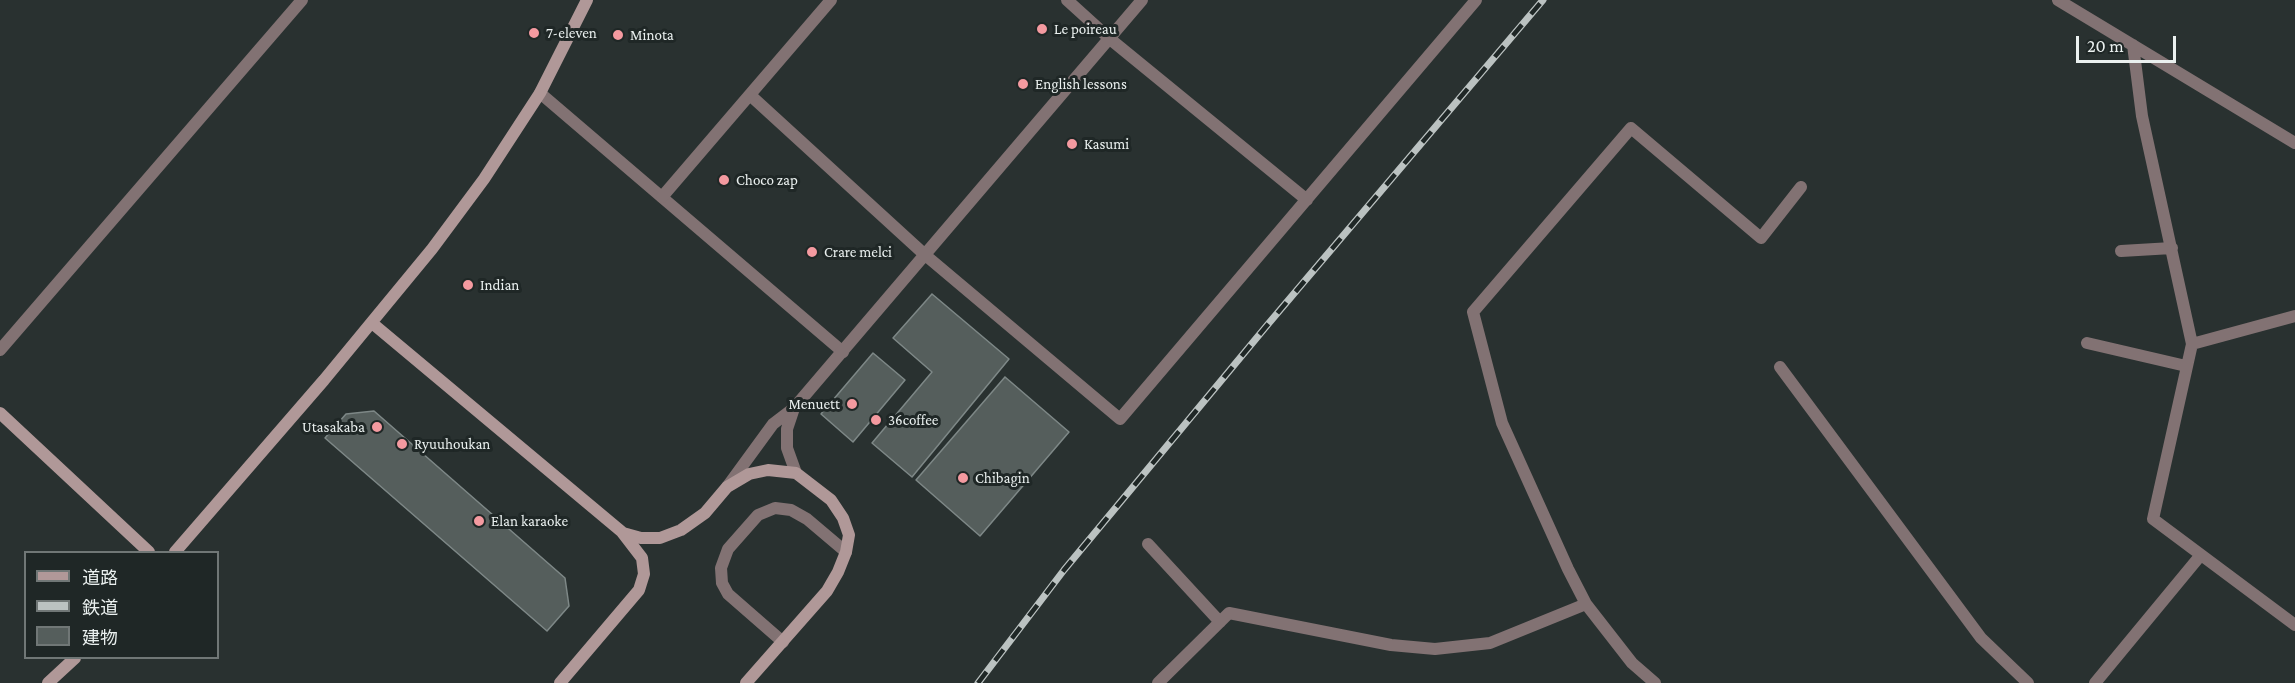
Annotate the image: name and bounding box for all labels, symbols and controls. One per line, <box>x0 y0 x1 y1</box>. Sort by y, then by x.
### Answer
place label: Le poireau <box>1054 20 1117 38</box>
marker: Le poireau <box>1035 22 1049 36</box>
place label: 7-eleven <box>546 24 597 42</box>
scale bar <box>2079 24 2180 62</box>
marker: 7-eleven <box>527 26 541 40</box>
place label: Minota <box>630 26 674 44</box>
marker: Minota <box>611 28 625 42</box>
text: 20 m <box>2087 36 2124 56</box>
place label: English lessons <box>1035 75 1127 93</box>
marker: English lessons <box>1016 77 1030 91</box>
place label: Kasumi <box>1084 135 1129 153</box>
marker: Kasumi <box>1065 137 1079 151</box>
place label: Choco zap <box>736 171 798 189</box>
marker: Choco zap <box>717 173 731 187</box>
place label: Crare melci <box>824 243 892 261</box>
marker: Crare melci <box>805 245 819 259</box>
place label: Indian <box>480 276 519 294</box>
marker: Indian <box>461 278 475 292</box>
place label: Menuett <box>788 395 840 413</box>
marker: Menuett <box>845 397 859 411</box>
place label: 36coffee <box>888 411 938 429</box>
marker: 36coffee <box>869 413 883 427</box>
place label: Utasakaba <box>302 418 365 436</box>
marker: Utasakaba <box>370 420 384 434</box>
place label: Ryuuhoukan <box>414 435 490 453</box>
marker: Ryuuhoukan <box>395 437 409 451</box>
place label: Chibagin <box>975 469 1030 487</box>
marker: Chibagin <box>956 471 970 485</box>
place label: Elan karaoke <box>491 512 568 530</box>
marker: Elan karaoke <box>472 514 486 528</box>
legend <box>24 551 219 659</box>
text: 道路 <box>82 568 118 588</box>
text: 鉄道 <box>82 598 118 618</box>
text: 建物 <box>82 628 118 648</box>

